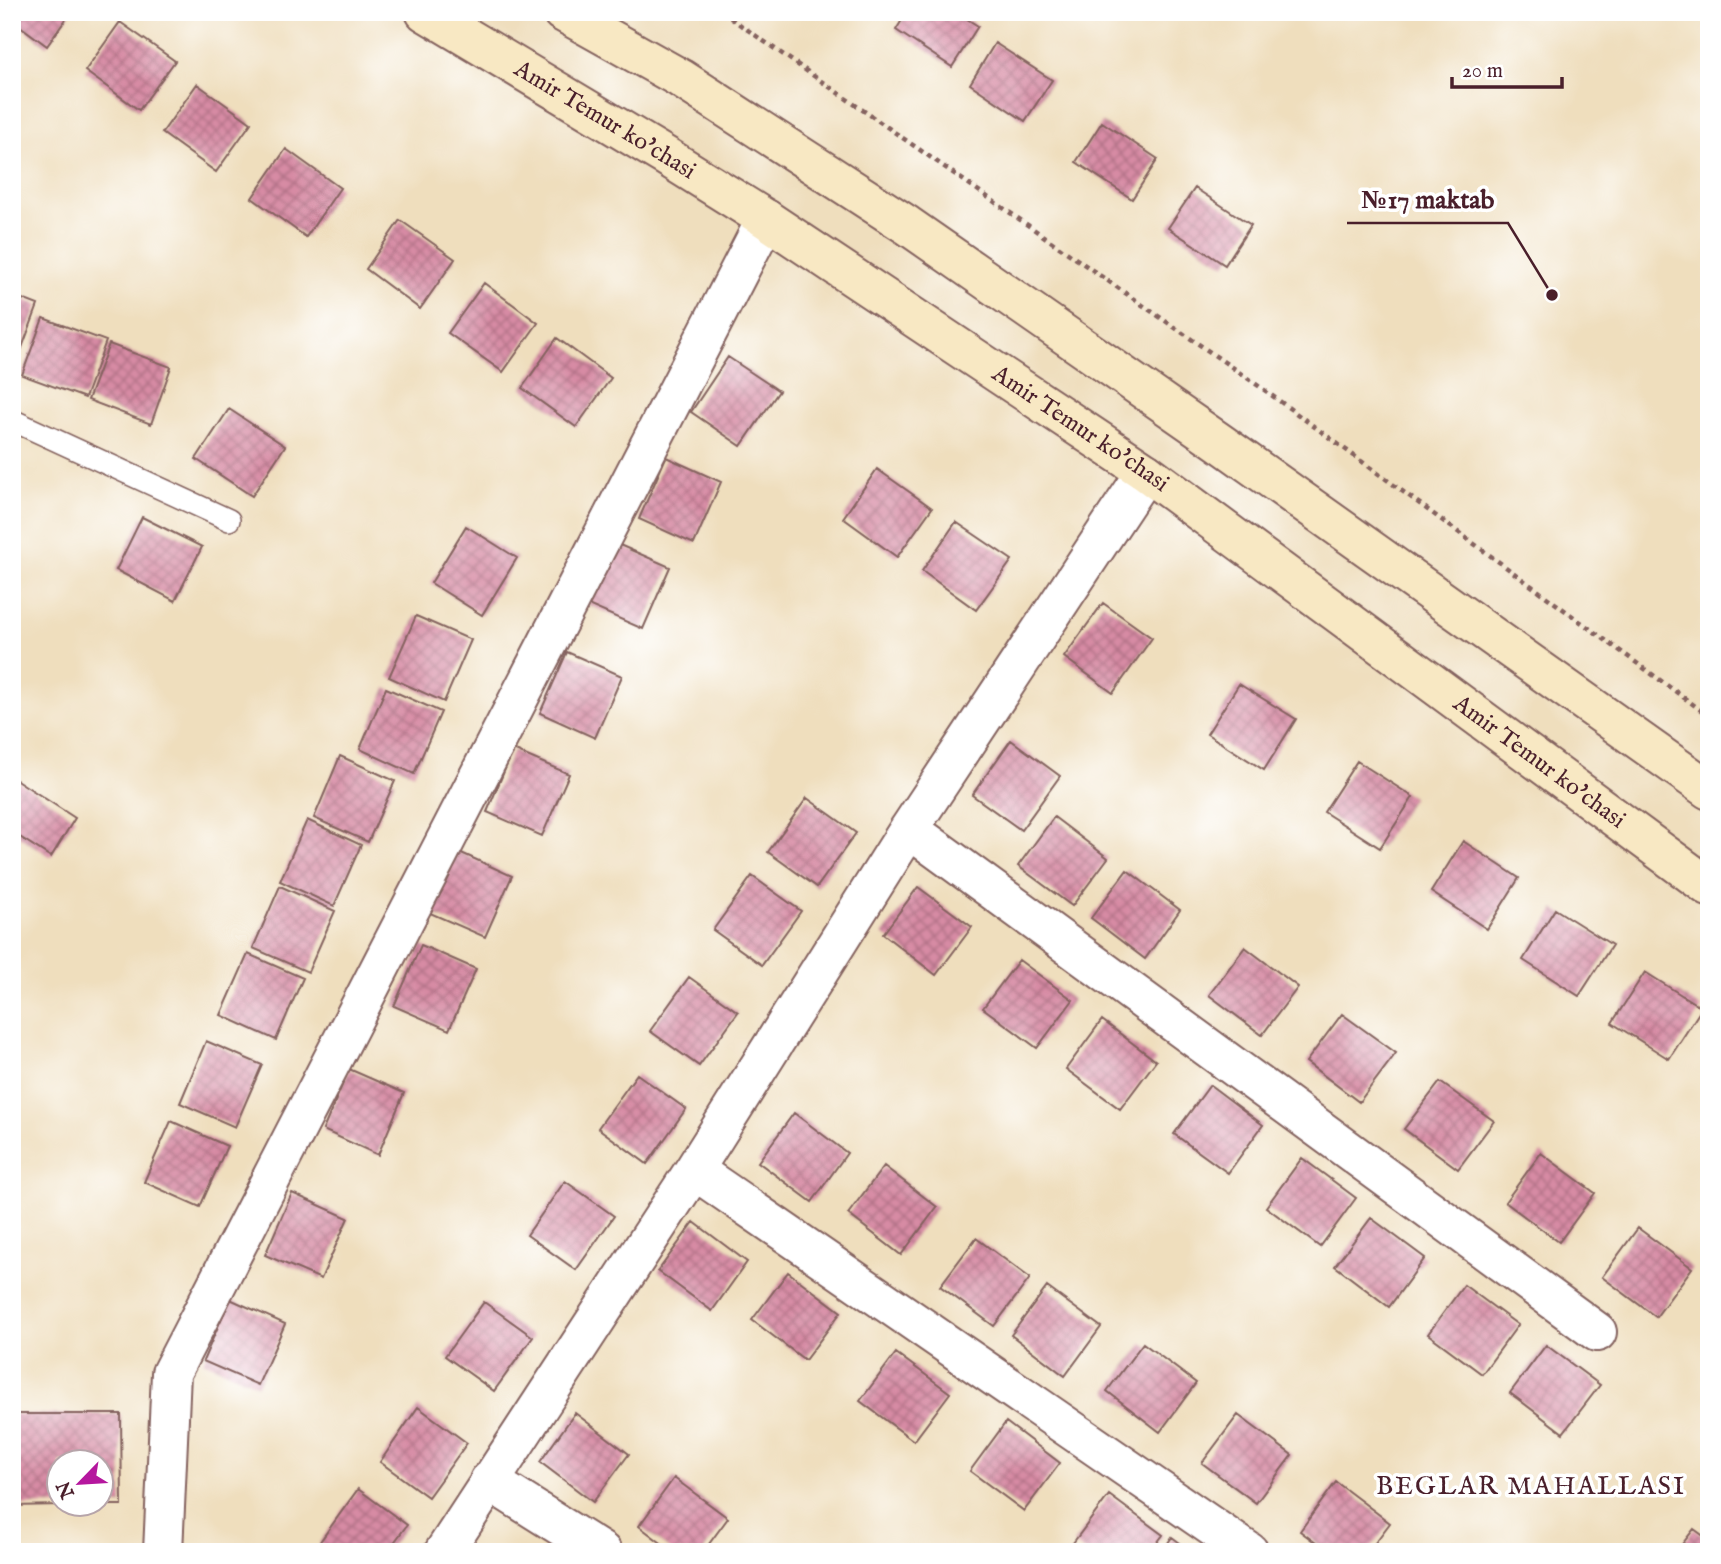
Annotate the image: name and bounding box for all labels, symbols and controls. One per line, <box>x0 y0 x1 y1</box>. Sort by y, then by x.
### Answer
scale bar <box>1452 46 1562 90</box>
street label: Amir Temur ko'chasi <box>508 53 702 187</box>
text: 20 m <box>1462 58 1503 85</box>
callout: №17 maktab <box>1347 176 1508 223</box>
text: №17 maktab <box>1362 184 1495 217</box>
street label: Amir Temur ko'chasi <box>985 358 1175 499</box>
street label: Amir Temur ko'chasi <box>1446 687 1632 836</box>
north arrow <box>46 1448 116 1518</box>
district label: BEGLAR MAHALLASI <box>1376 1470 1686 1503</box>
text: N <box>52 1476 81 1503</box>

